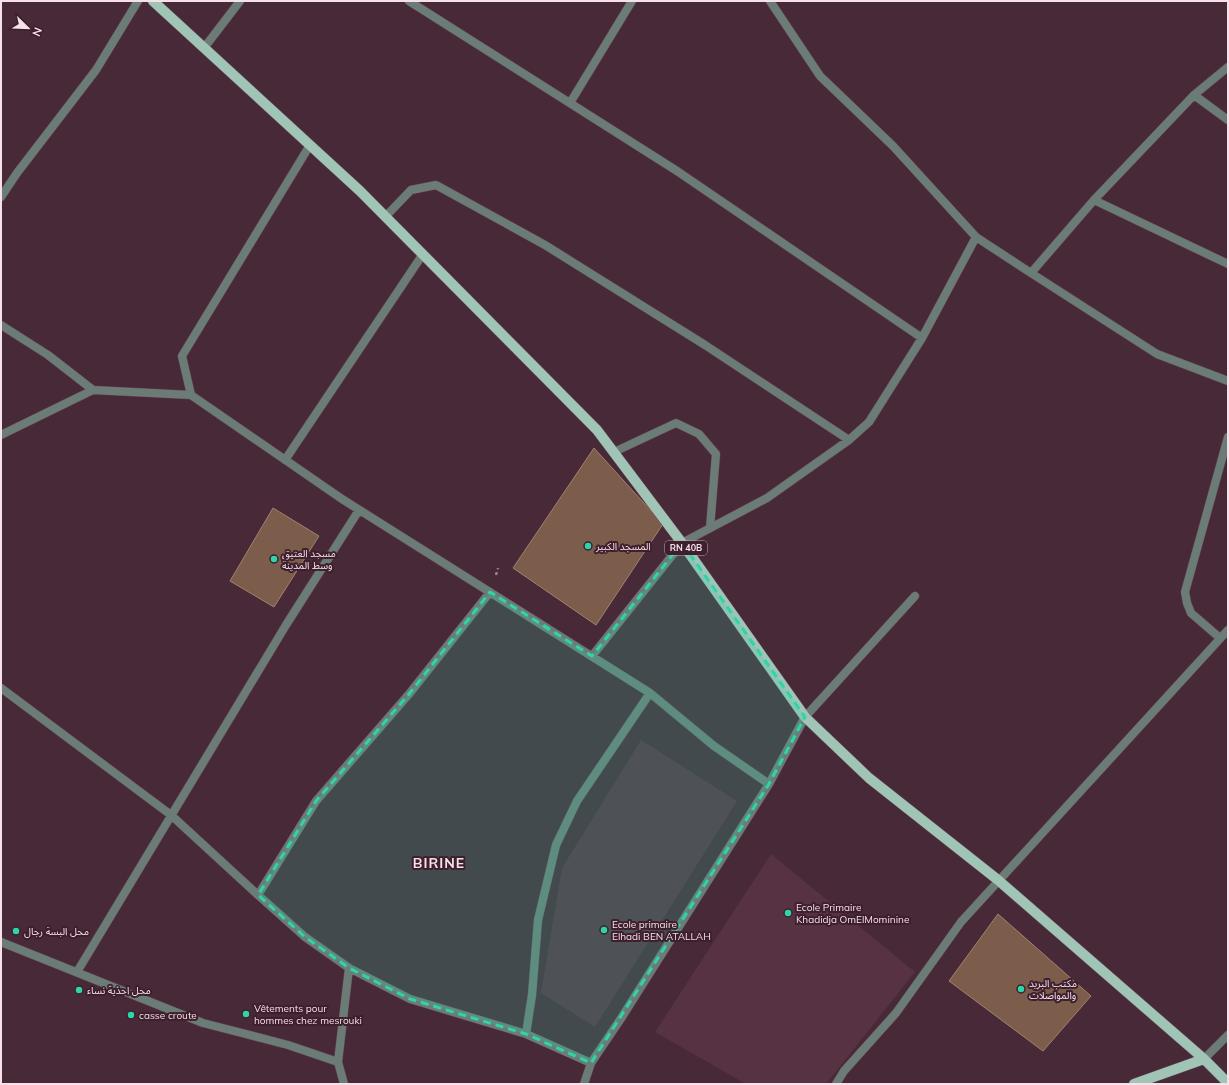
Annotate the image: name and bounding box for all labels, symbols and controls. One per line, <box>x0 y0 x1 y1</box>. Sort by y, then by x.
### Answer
north arrow <box>8 8 48 48</box>
text: N <box>29 25 45 38</box>
place label: المسجد الكبير <box>595 540 651 553</box>
marker: المسجد الكبير <box>583 541 593 551</box>
road number: RN 40B <box>665 541 707 555</box>
place label: مسجد العتيق وسط المدينة <box>282 547 336 572</box>
marker: مسجد العتيق وسط المدينة <box>269 554 279 564</box>
district label: BIRINE <box>413 854 465 872</box>
place label: Ecole Primaire Khadidja OmElMominine <box>796 901 909 926</box>
marker: Ecole Primaire Khadidja OmElMominine <box>783 908 793 918</box>
place label: Ecole primaire Elhadi BEN ATALLAH <box>612 918 711 943</box>
place label: محل البسة رجال <box>24 925 89 938</box>
marker: Ecole primaire Elhadi BEN ATALLAH <box>599 925 609 935</box>
marker: محل البسة رجال <box>11 926 21 936</box>
place label: مكتب البريد والمواصلات <box>1029 977 1077 1002</box>
place label: محل احذية نساء <box>87 984 151 997</box>
marker: مكتب البريد والمواصلات <box>1016 984 1026 994</box>
marker: محل احذية نساء <box>74 985 84 995</box>
place label: Vêtements pour hommes chez mesrouki <box>254 1002 362 1027</box>
place label: casse croute <box>139 1009 197 1022</box>
marker: Vêtements pour hommes chez mesrouki <box>241 1009 251 1019</box>
marker: casse croute <box>126 1010 136 1020</box>

